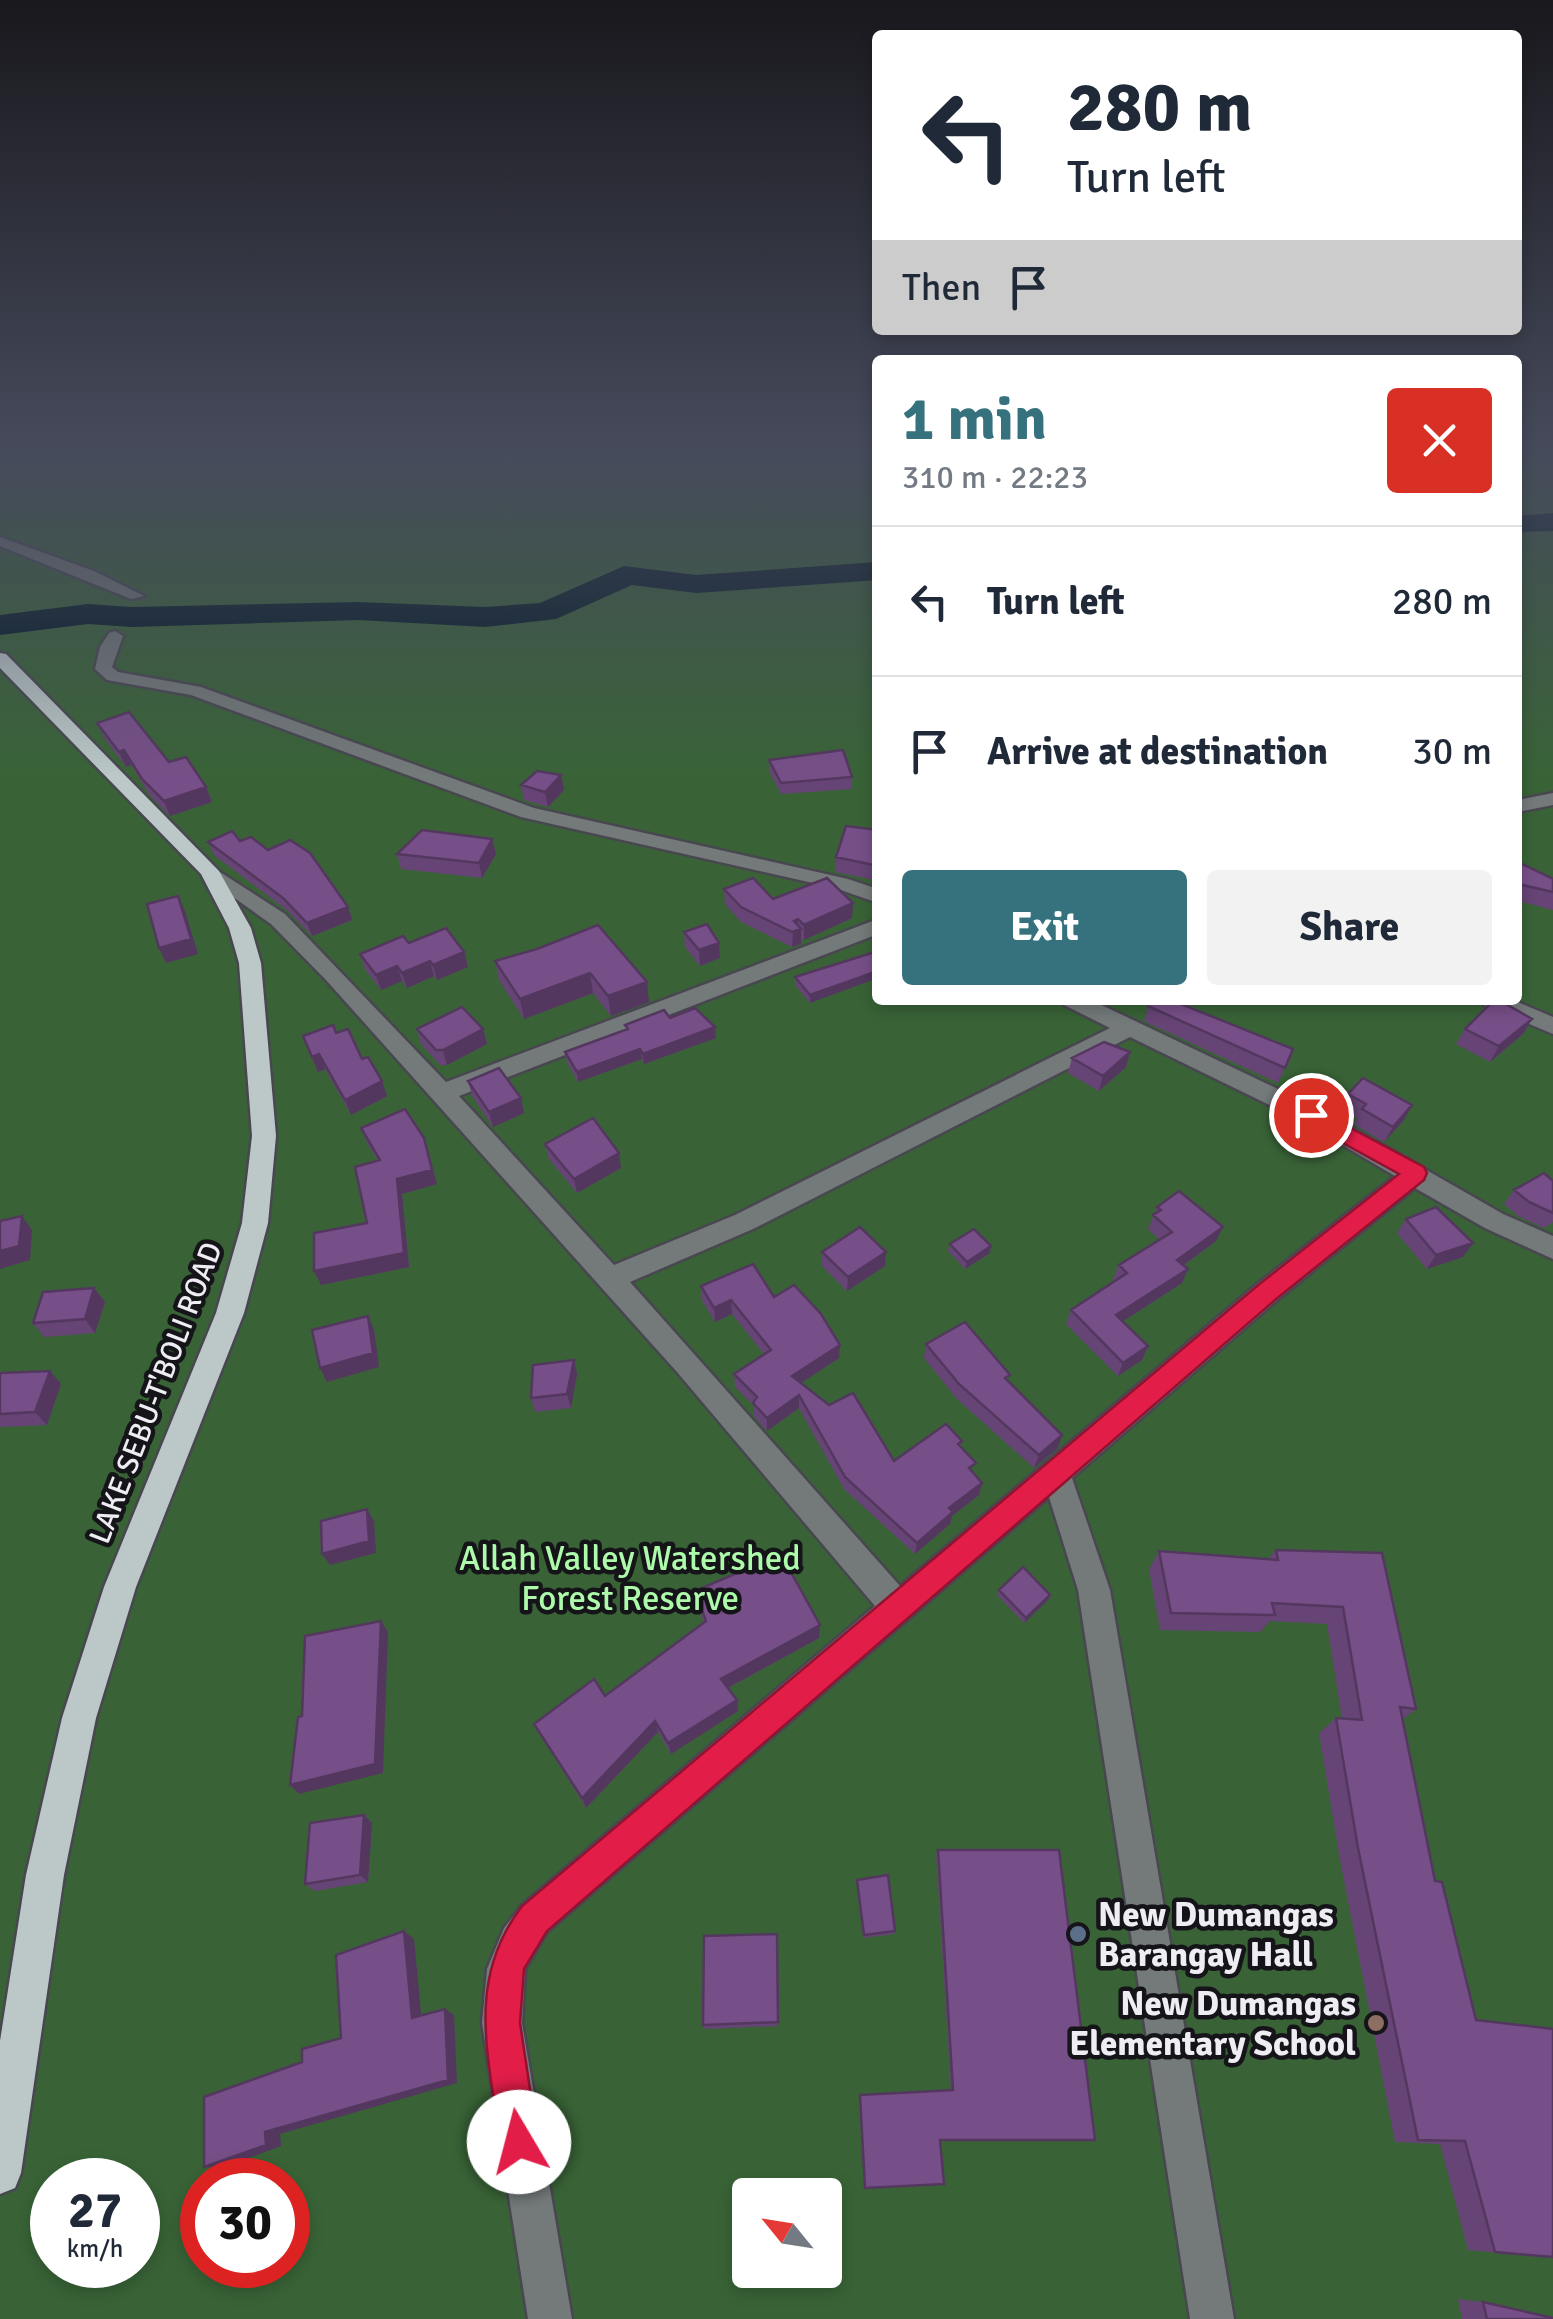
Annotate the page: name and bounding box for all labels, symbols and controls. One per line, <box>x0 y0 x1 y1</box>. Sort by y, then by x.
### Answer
text: 280 m <box>1067 64 1252 150</box>
icon: left <box>902 70 1032 200</box>
text: Turn left <box>1067 150 1226 205</box>
icon: arrive <box>1001 260 1056 315</box>
text: Then <box>902 264 981 311</box>
text: 1 min <box>902 383 1047 457</box>
button: close <box>1387 388 1492 493</box>
text: 310 m · 22:23 <box>902 458 1088 497</box>
icon: left <box>902 574 957 629</box>
text: Turn left <box>987 578 1125 625</box>
text: 280 m <box>1392 578 1492 625</box>
icon: arrive <box>902 724 957 779</box>
text: Arrive at destination <box>987 728 1328 775</box>
text: 30 m <box>1412 728 1492 775</box>
button: Exit <box>902 870 1187 985</box>
button: Share <box>1207 870 1492 985</box>
pin <box>1269 1073 1354 1158</box>
icon: arrive <box>1284 1088 1339 1143</box>
street label: LAKE SEBU-T'BOLI ROAD <box>81 1237 231 1549</box>
park label: Allah Valley Watershed Forest Reserve <box>459 1537 801 1620</box>
place label: New Dumangas Barangay Hall <box>1098 1893 1334 1976</box>
marker: New Dumangas Barangay Hall <box>1067 1923 1089 1945</box>
place label: New Dumangas Elementary School <box>1069 1982 1356 2065</box>
marker: New Dumangas Elementary School <box>1365 2012 1387 2034</box>
position arrow <box>467 2090 571 2194</box>
speed limit sign: 30 <box>180 2158 310 2288</box>
north arrow <box>732 2178 842 2288</box>
map controls <box>732 2178 842 2288</box>
text: 27 <box>68 2180 122 2242</box>
text: km/h <box>67 2233 123 2264</box>

